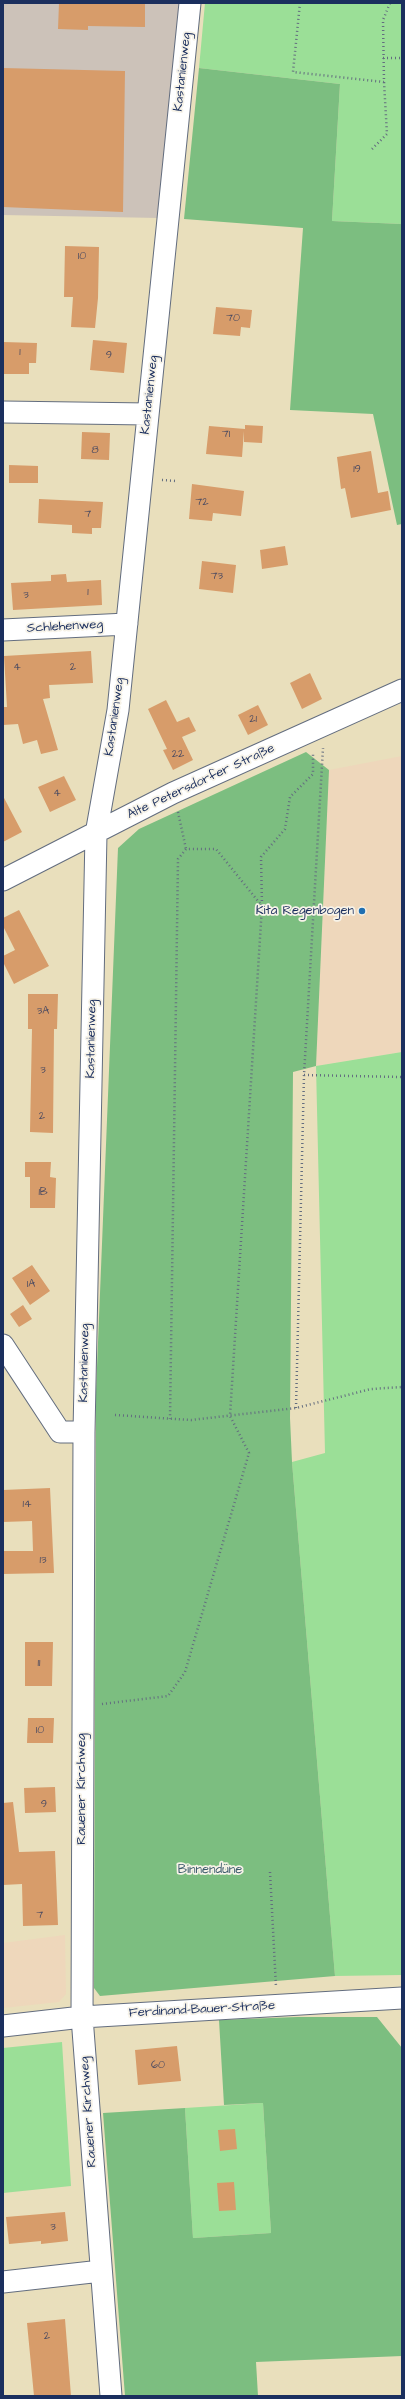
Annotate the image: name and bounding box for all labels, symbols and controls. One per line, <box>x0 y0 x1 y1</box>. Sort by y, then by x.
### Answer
street label: Kastanienweg <box>171 32 195 112</box>
house number: 10 <box>78 250 86 264</box>
house number: 70 <box>226 312 240 326</box>
house number: 1 <box>19 346 21 360</box>
house number: 9 <box>106 349 112 363</box>
street label: Kastanienweg <box>138 355 162 435</box>
house number: 71 <box>222 428 230 442</box>
house number: 8 <box>91 444 99 458</box>
house number: 19 <box>353 463 361 477</box>
house number: 72 <box>195 496 209 510</box>
house number: 7 <box>85 508 91 522</box>
house number: 73 <box>211 570 223 584</box>
house number: 1 <box>87 586 89 600</box>
house number: 3 <box>23 589 29 603</box>
street label: Schlehenweg <box>26 617 104 637</box>
house number: 4 <box>13 661 21 675</box>
house number: 2 <box>70 661 76 675</box>
street label: Kastanienweg <box>102 677 128 757</box>
house number: 21 <box>249 713 257 727</box>
street label: Alte Petersdorfer Straße <box>125 741 277 823</box>
house number: 22 <box>172 748 184 762</box>
house number: 4 <box>53 787 61 801</box>
place label: Kita Regenbogen <box>256 903 354 919</box>
marker: Kita Regenbogen <box>357 906 367 916</box>
street label: Kastanienweg <box>84 999 100 1079</box>
house number: 3A <box>37 1005 49 1019</box>
house number: 3 <box>40 1064 46 1078</box>
house number: 2 <box>39 1110 45 1124</box>
house number: 1B <box>38 1186 48 1200</box>
house number: 1A <box>27 1278 35 1292</box>
street label: Kastanienweg <box>77 1323 93 1403</box>
house number: 14 <box>23 1498 31 1512</box>
house number: 13 <box>39 1554 47 1568</box>
house number: 11 <box>38 1657 40 1671</box>
house number: 10 <box>36 1724 44 1738</box>
street label: Rauener Kirchweg <box>74 1733 90 1845</box>
house number: 9 <box>41 1798 47 1812</box>
park label: Binnendüne <box>178 1862 242 1878</box>
house number: 7 <box>37 1909 43 1923</box>
street label: Ferdinand-Bauer-Straße <box>128 1998 276 2022</box>
street label: Rauener Kirchweg <box>77 2056 101 2168</box>
house number: 60 <box>151 2059 165 2073</box>
house number: 3 <box>50 2221 56 2235</box>
house number: 2 <box>44 2330 50 2344</box>

